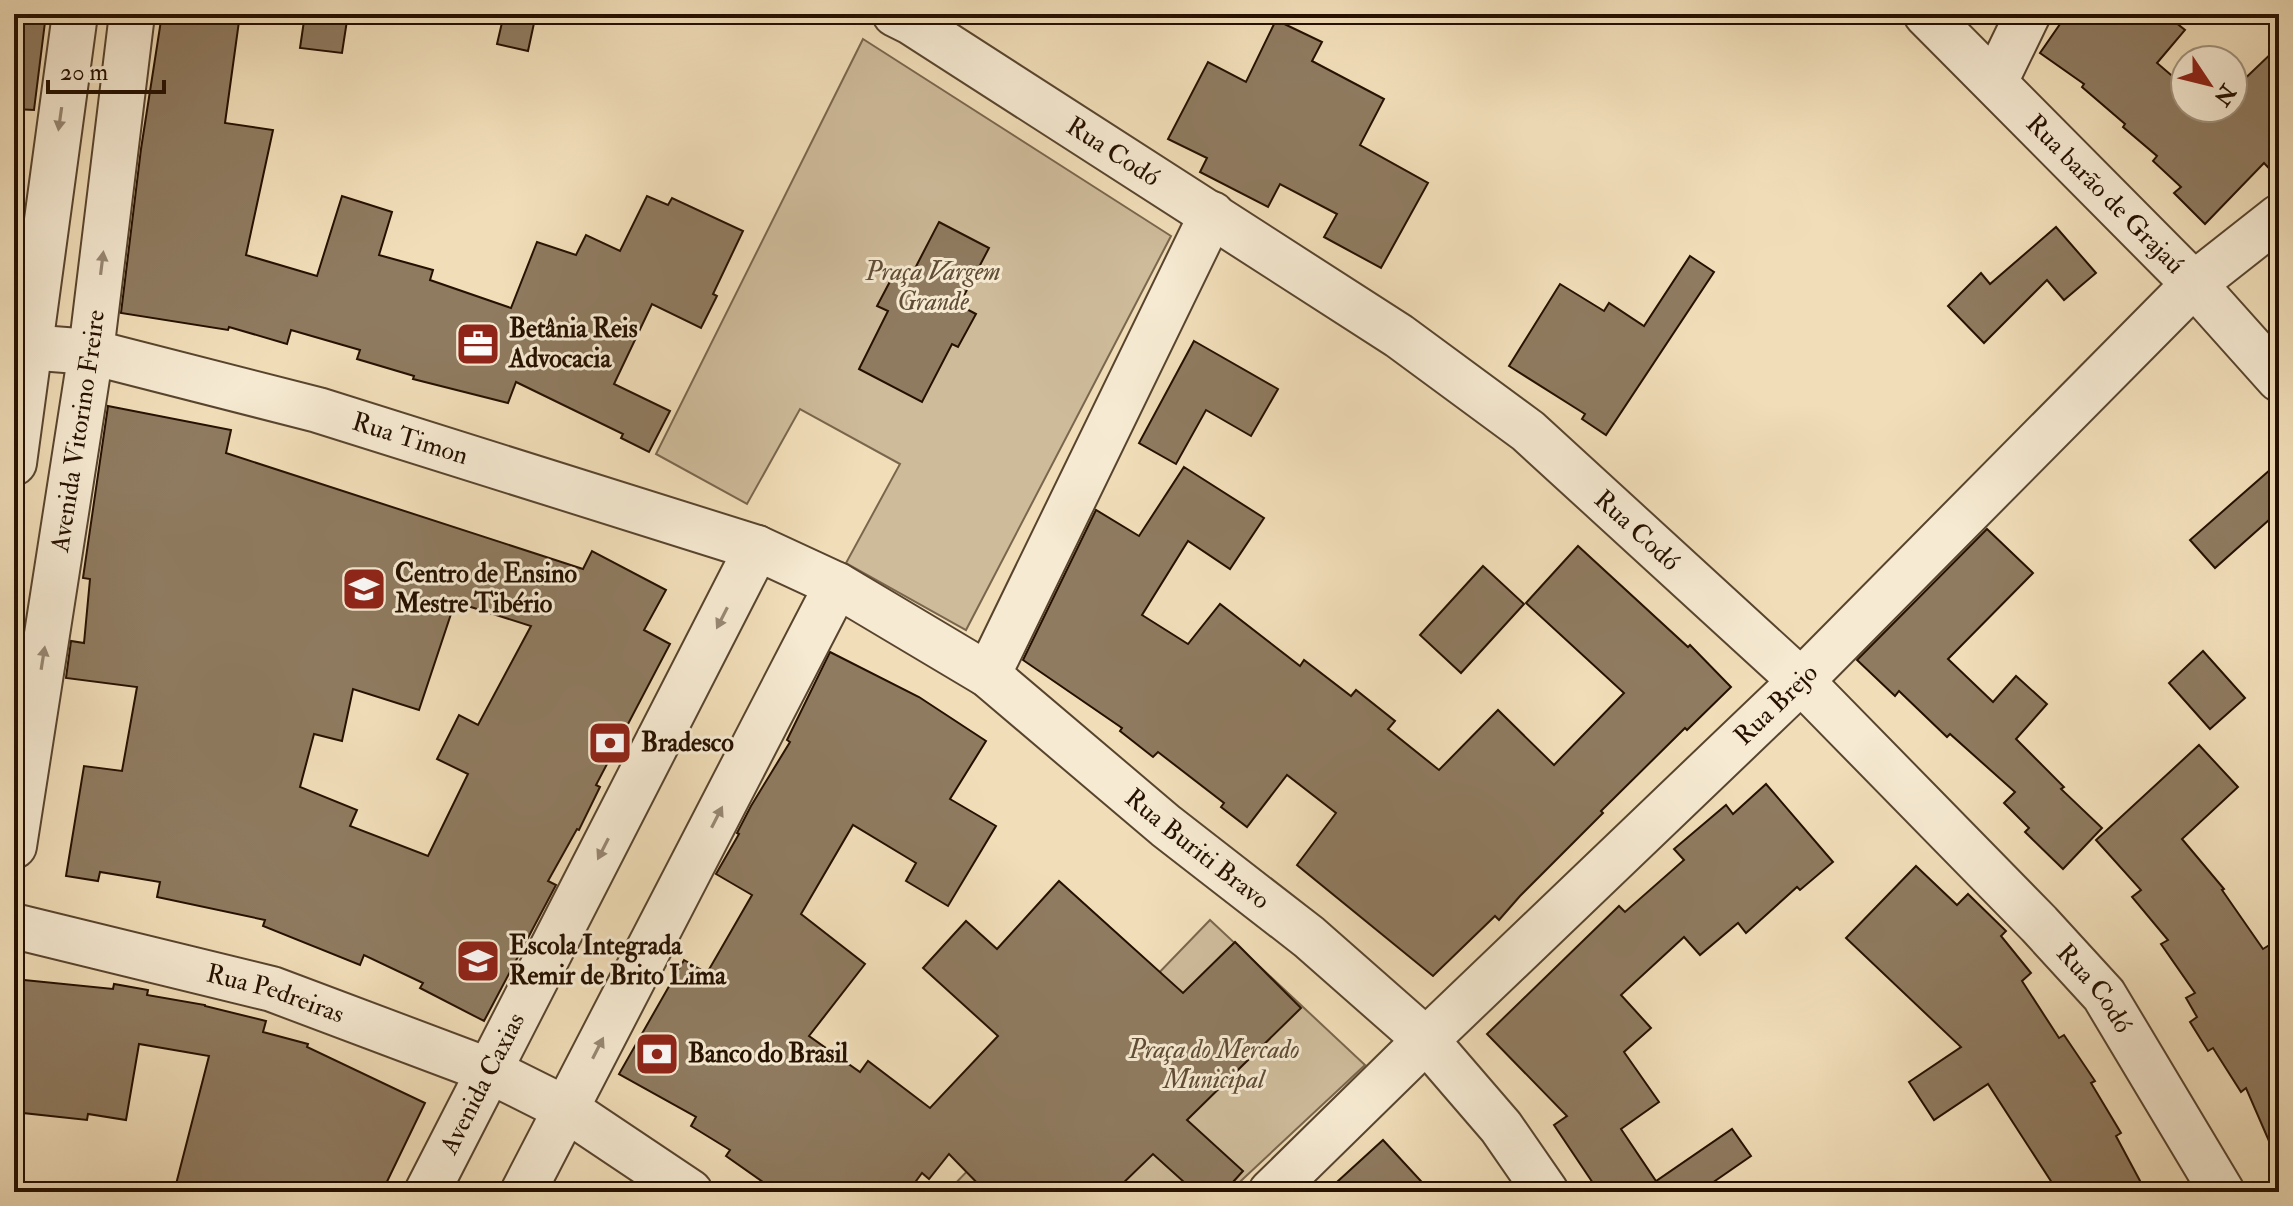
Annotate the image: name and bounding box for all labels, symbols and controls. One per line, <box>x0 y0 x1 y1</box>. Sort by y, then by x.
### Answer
scale bar <box>48 44 164 94</box>
north arrow <box>2169 44 2249 124</box>
text: 20 m <box>60 57 109 88</box>
text: N <box>2207 78 2242 111</box>
one-way arrow <box>53 107 66 132</box>
street label: Rua barão de Grajaú <box>2019 108 2191 281</box>
street label: Rua Codó <box>1060 110 1166 194</box>
one-way arrow <box>96 250 109 275</box>
park label: Praça Vargem Grande <box>864 256 1001 318</box>
street label: Avenida Vitorino Freire <box>44 308 112 555</box>
place label: Betânia Reis Advocacia <box>508 313 638 375</box>
office icon: Betânia Reis Advocacia <box>454 320 502 368</box>
street label: Rua Timon <box>348 406 472 472</box>
street label: Rua Codó <box>1587 483 1686 578</box>
place label: Centro de Ensino Mestre Tibério <box>394 558 578 620</box>
school or university icon: Centro de Ensino Mestre Tibério <box>340 565 388 613</box>
one-way arrow <box>715 606 728 629</box>
one-way arrow <box>37 645 50 670</box>
street label: Rua Brejo <box>1728 657 1825 752</box>
bank icon: Bradesco <box>586 719 634 767</box>
place label: Bradesco <box>641 727 734 759</box>
street label: Rua Buriti Bravo <box>1118 782 1276 917</box>
one-way arrow <box>711 806 724 829</box>
one-way arrow <box>597 838 610 861</box>
place label: Escola Integrada Remir de Brito Lima <box>509 930 727 992</box>
school or university icon: Escola Integrada Remir de Brito Lima <box>454 937 502 985</box>
street label: Rua Codó <box>2049 937 2139 1039</box>
street label: Rua Pedreiras <box>203 958 349 1031</box>
street label: Avenida Caxias <box>433 1007 532 1160</box>
bank icon: Banco do Brasil <box>633 1030 681 1078</box>
park label: Praça do Mercado Municipal <box>1127 1034 1300 1096</box>
one-way arrow <box>591 1037 604 1060</box>
place label: Banco do Brasil <box>688 1038 848 1070</box>

